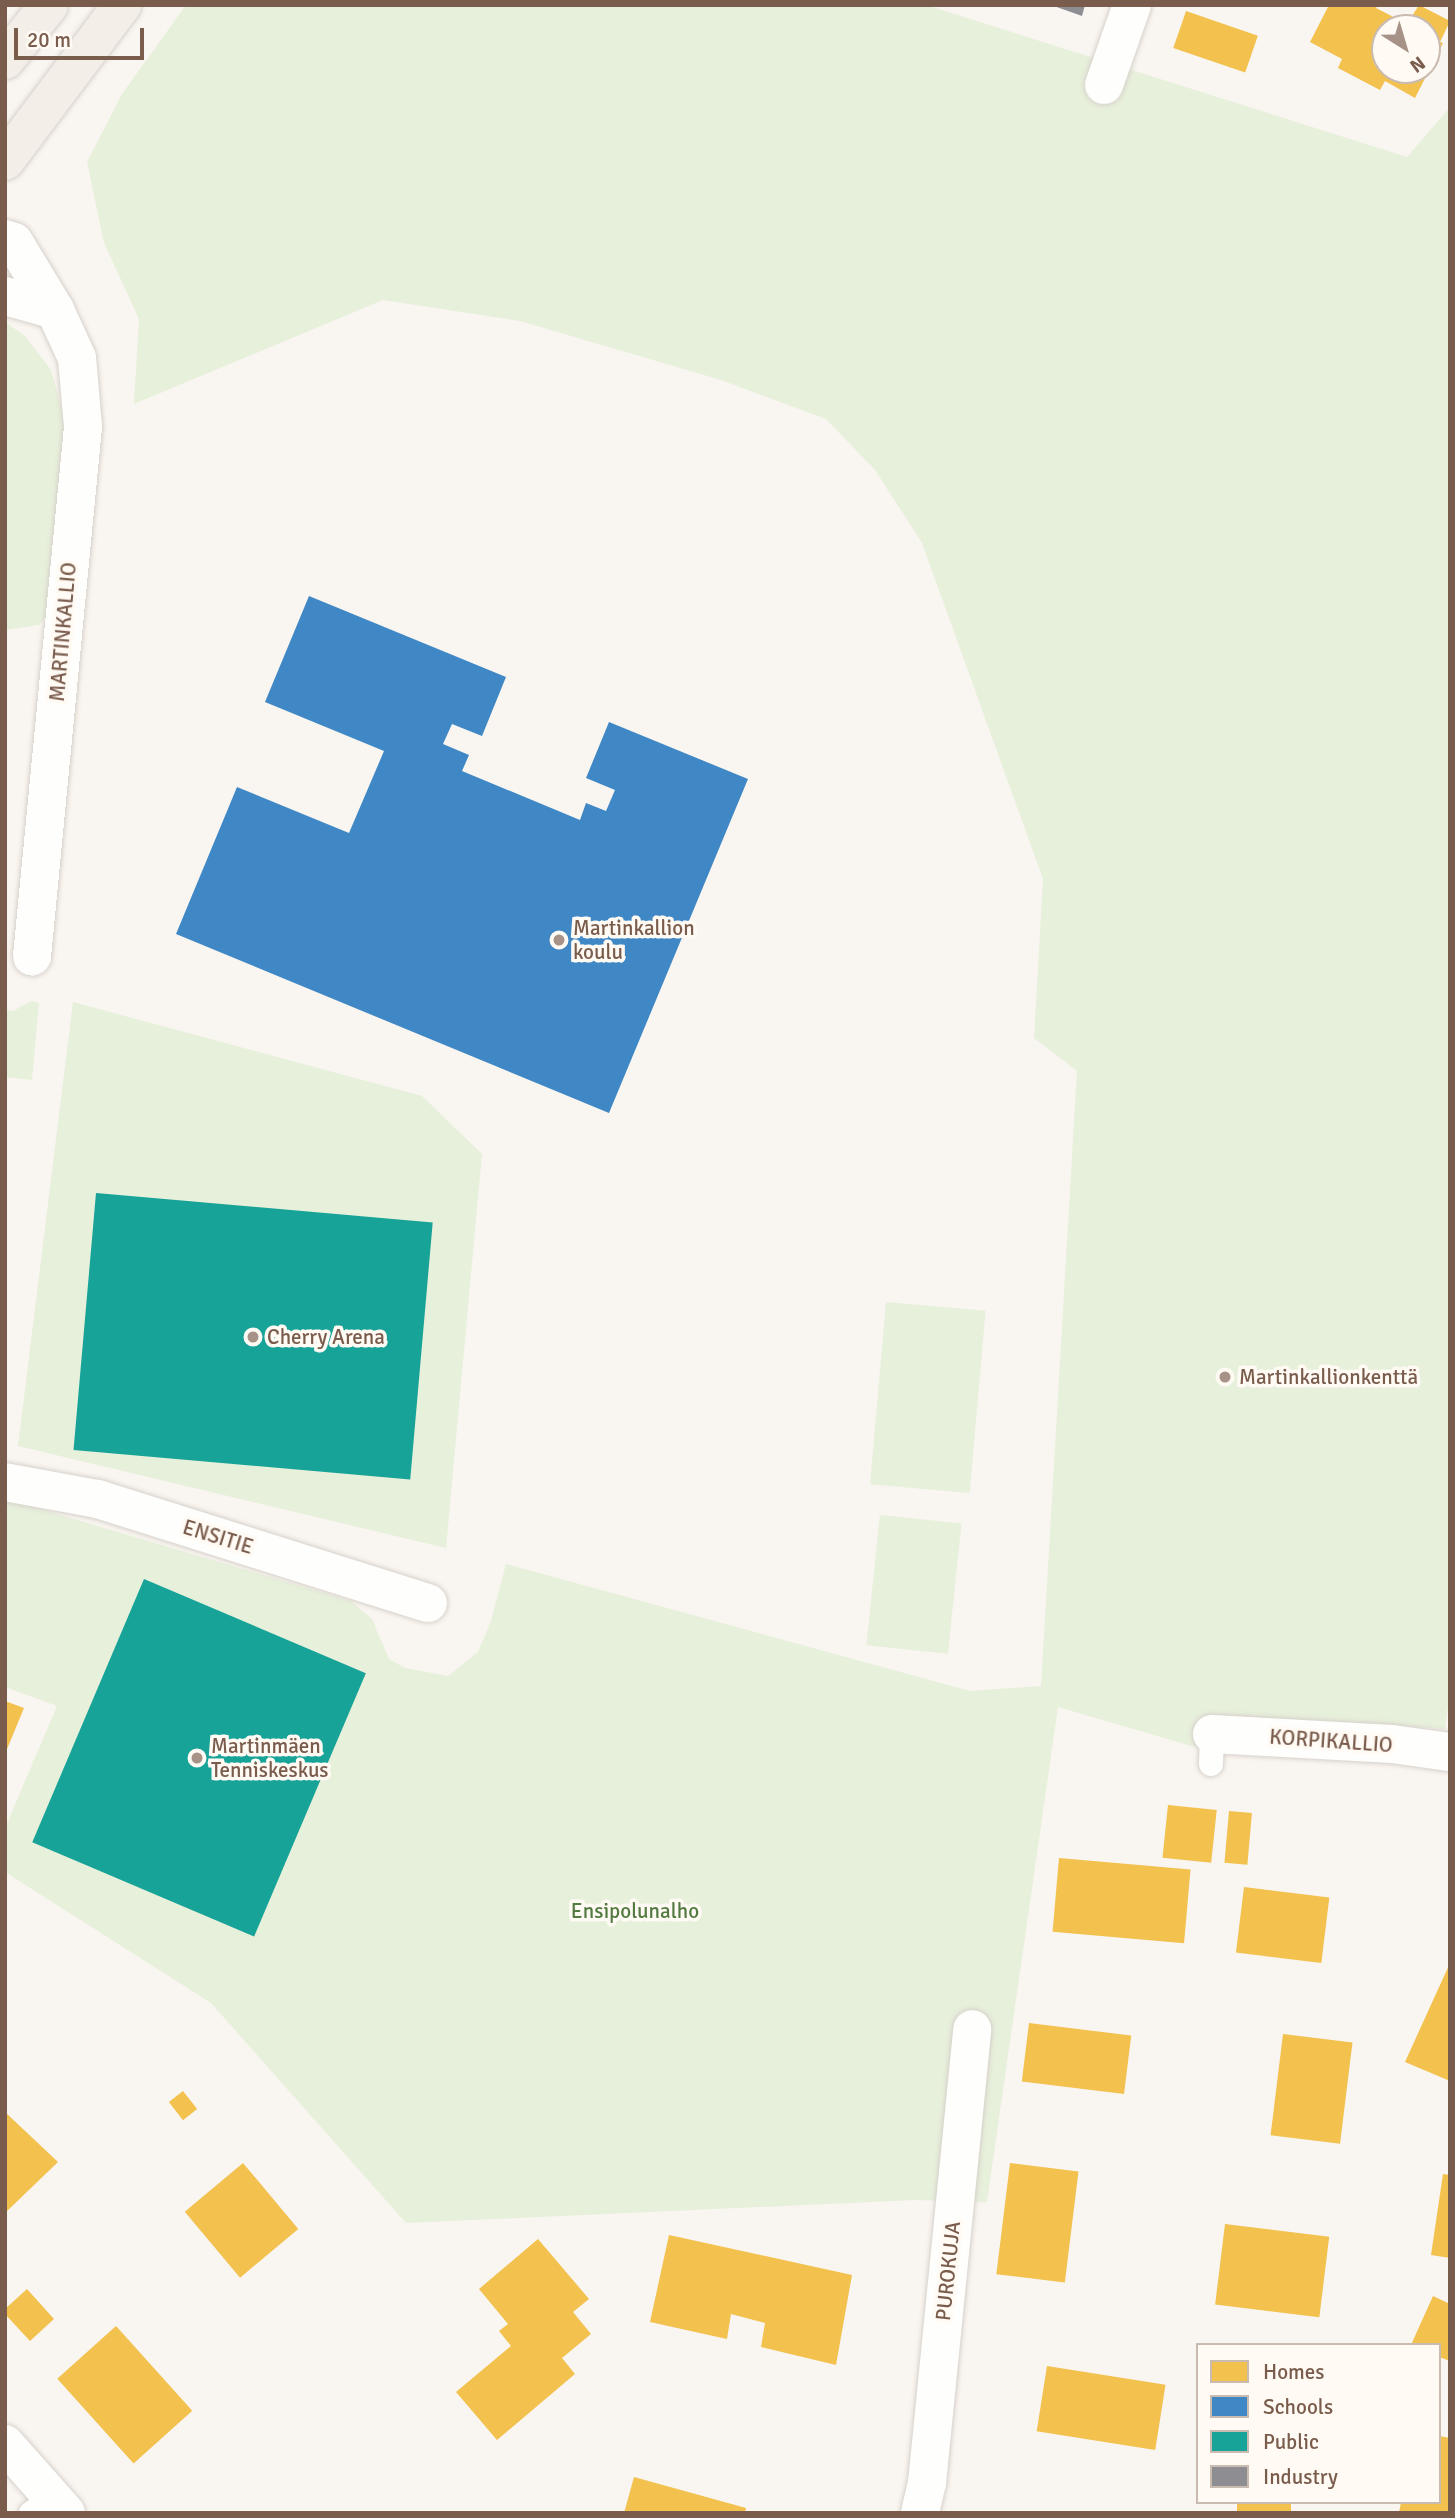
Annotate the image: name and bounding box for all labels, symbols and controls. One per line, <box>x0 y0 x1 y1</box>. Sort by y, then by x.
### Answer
scale bar <box>18 14 147 58</box>
north arrow <box>1371 14 1441 84</box>
text: 20 m <box>27 27 71 53</box>
text: N <box>1405 51 1430 78</box>
street label: MARTINKALLIO <box>44 561 82 703</box>
place label: Martinkallion koulu <box>573 915 695 965</box>
marker: Martinkallion koulu <box>551 932 567 948</box>
place label: Cherry Arena <box>267 1324 385 1350</box>
marker: Cherry Arena <box>245 1329 261 1345</box>
place label: Martinkallionkenttä <box>1239 1364 1418 1390</box>
marker: Martinkallionkenttä <box>1217 1369 1233 1385</box>
street label: ENSITIE <box>180 1514 256 1560</box>
street label: KORPIKALLIO <box>1268 1724 1394 1758</box>
place label: Martinmäen Tenniskeskus <box>211 1733 329 1783</box>
marker: Martinmäen Tenniskeskus <box>189 1750 205 1766</box>
park label: Ensipolunalho <box>571 1898 699 1924</box>
street label: PUROKUJA <box>930 2220 966 2322</box>
legend <box>1196 2343 1441 2504</box>
text: Homes <box>1263 2359 1325 2385</box>
text: Schools <box>1263 2394 1333 2420</box>
text: Public <box>1263 2429 1319 2455</box>
text: Industry <box>1263 2464 1338 2490</box>

